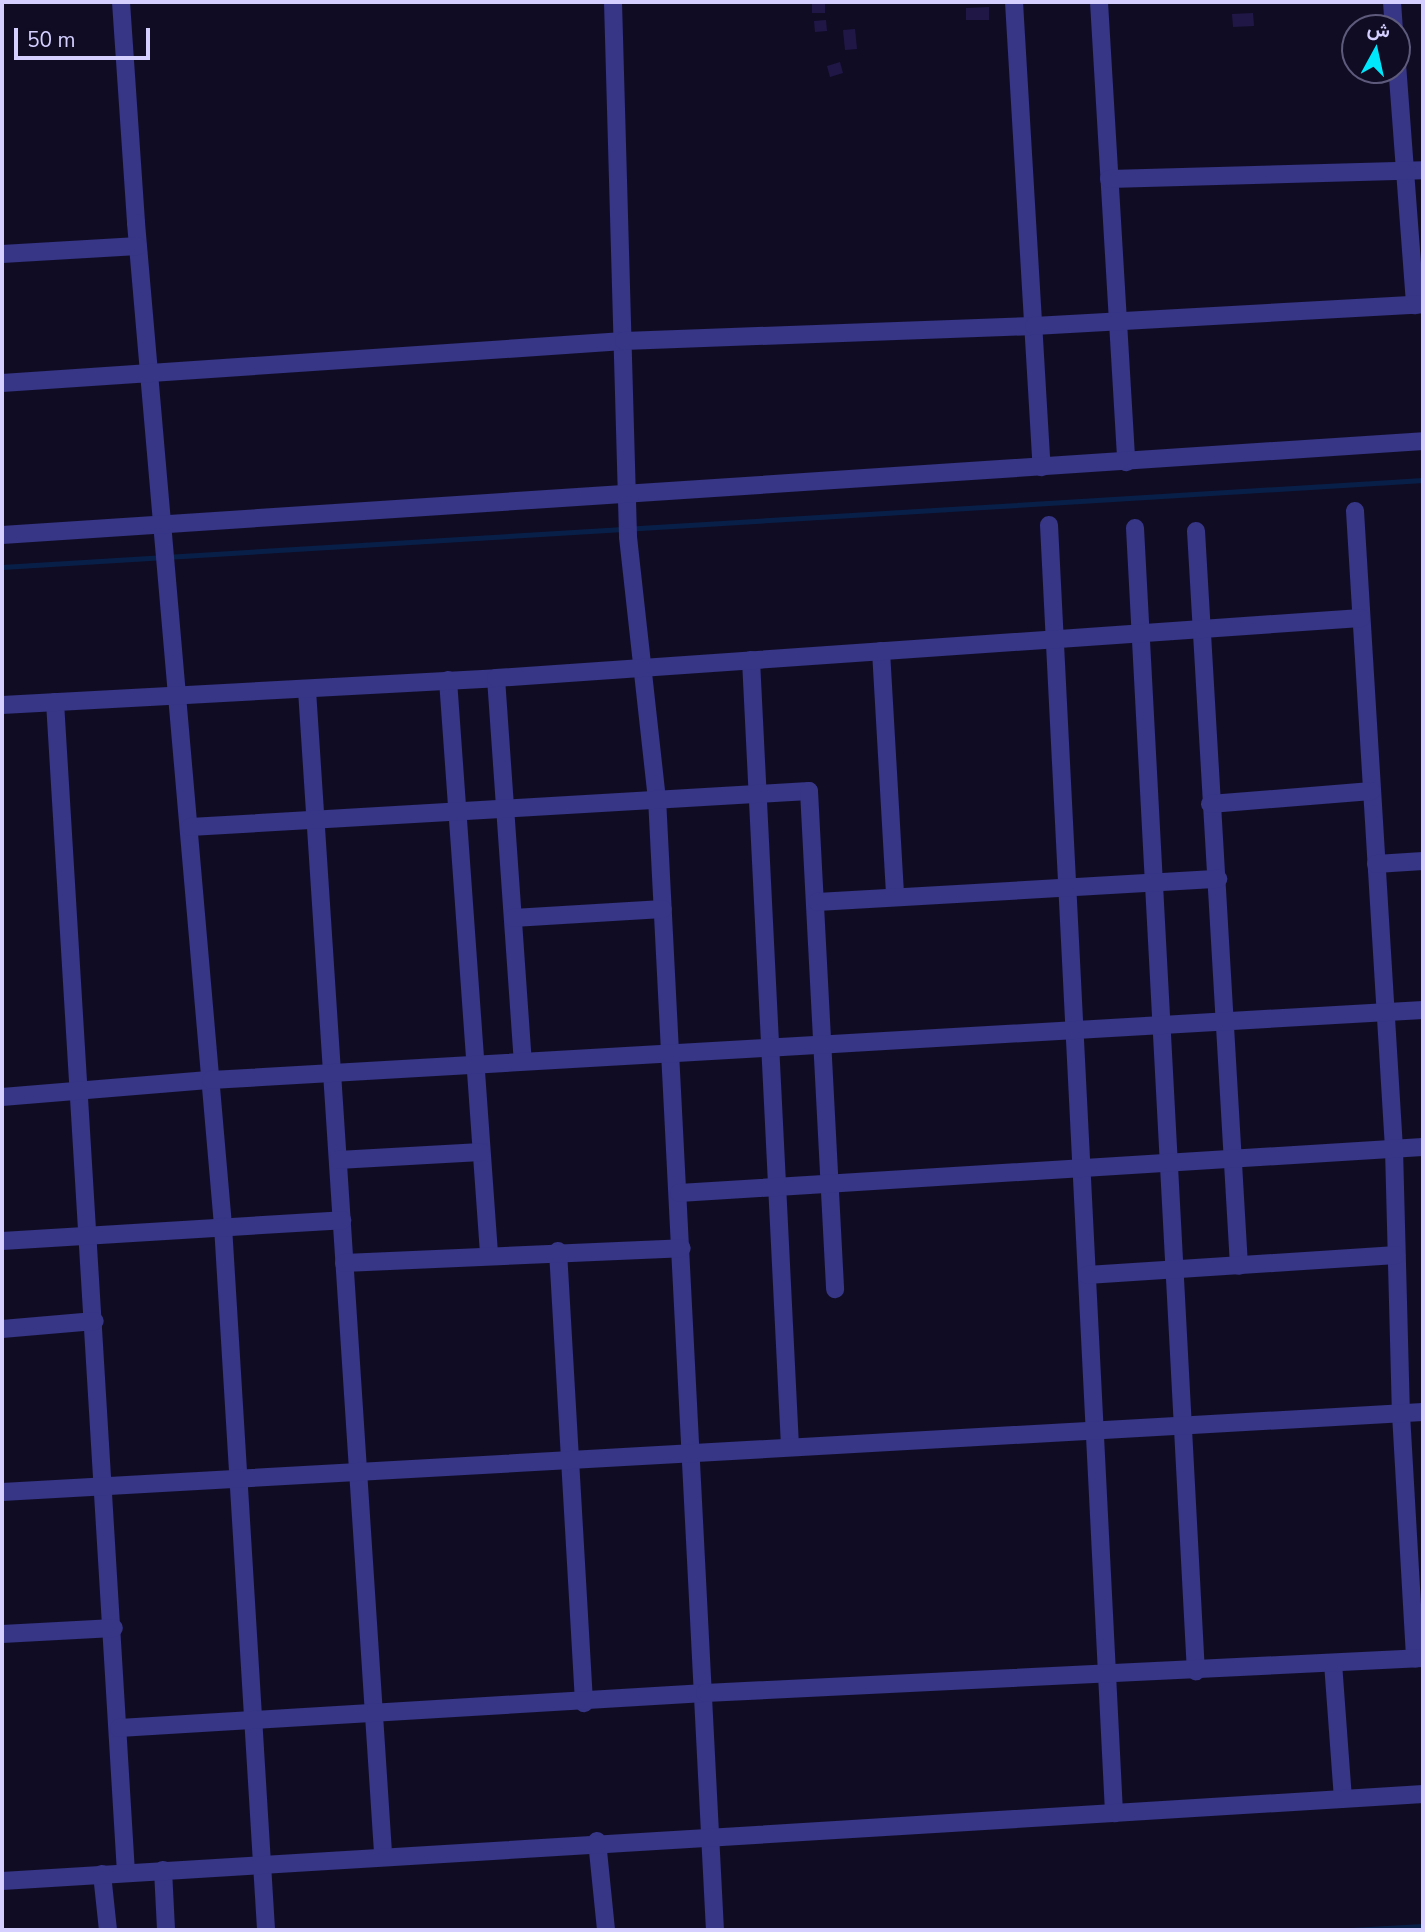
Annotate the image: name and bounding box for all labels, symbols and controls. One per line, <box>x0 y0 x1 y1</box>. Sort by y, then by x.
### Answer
scale bar <box>18 14 154 58</box>
north arrow <box>1341 14 1411 84</box>
text: ش <box>1366 16 1392 45</box>
text: 50 m <box>27 26 76 54</box>

